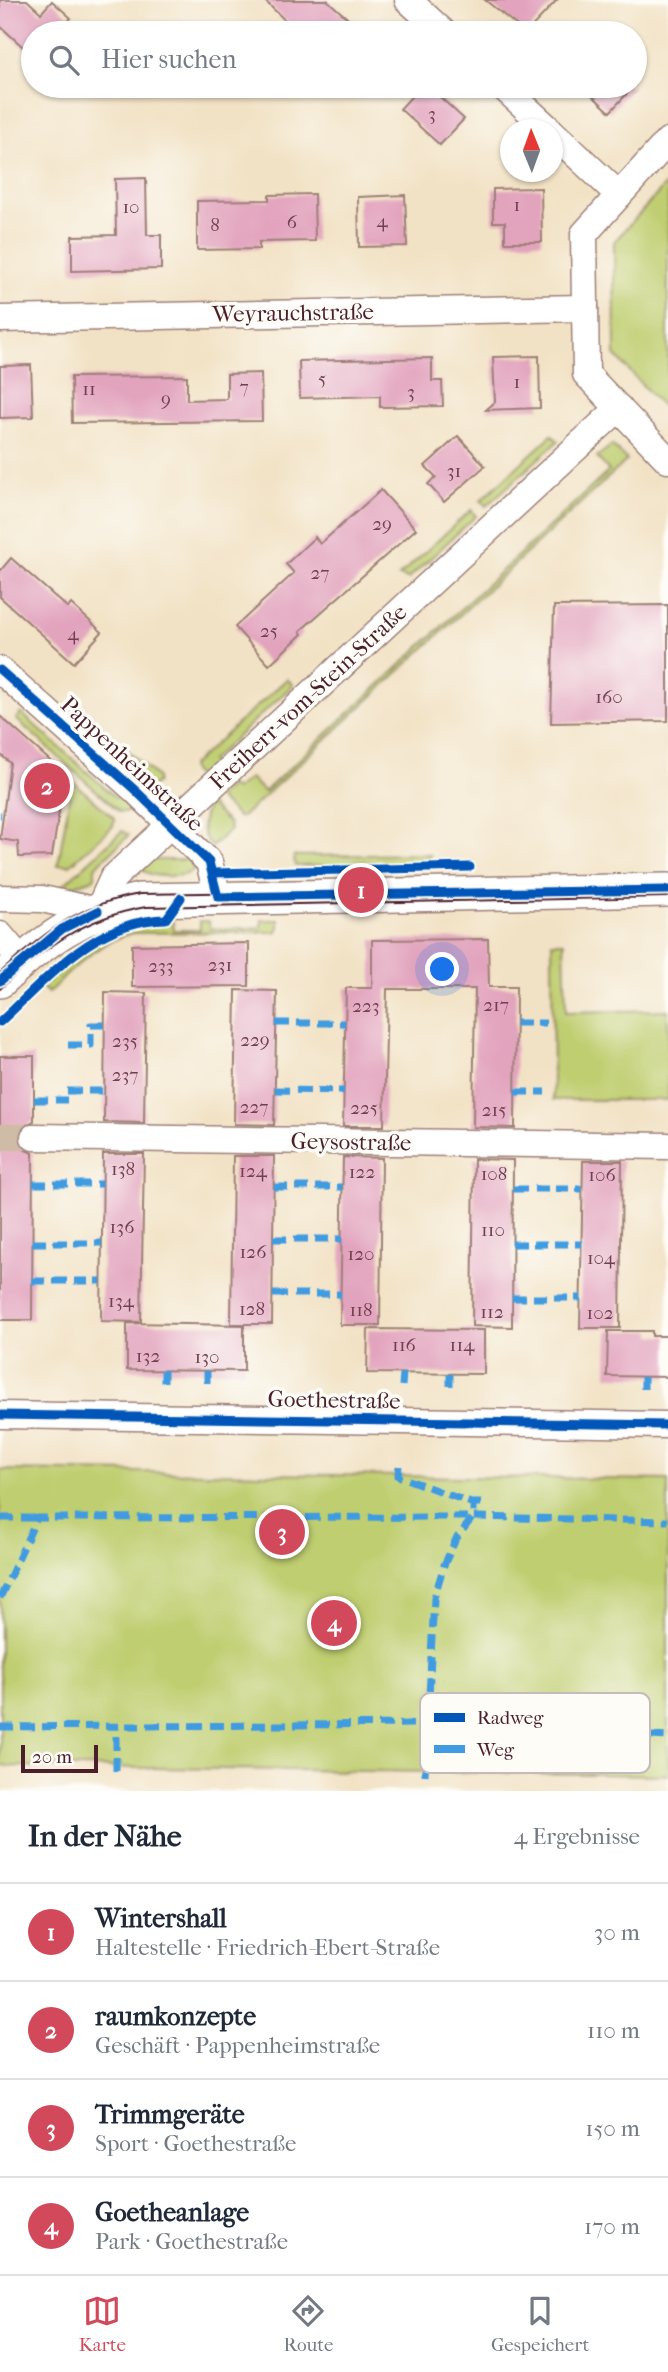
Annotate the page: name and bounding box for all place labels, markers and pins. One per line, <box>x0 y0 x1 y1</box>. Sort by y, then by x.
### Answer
pin: 2 <box>24 760 70 812</box>
pin: 1 <box>338 864 384 916</box>
pin: 3 <box>259 1506 305 1558</box>
pin: 4 <box>311 1597 357 1649</box>

